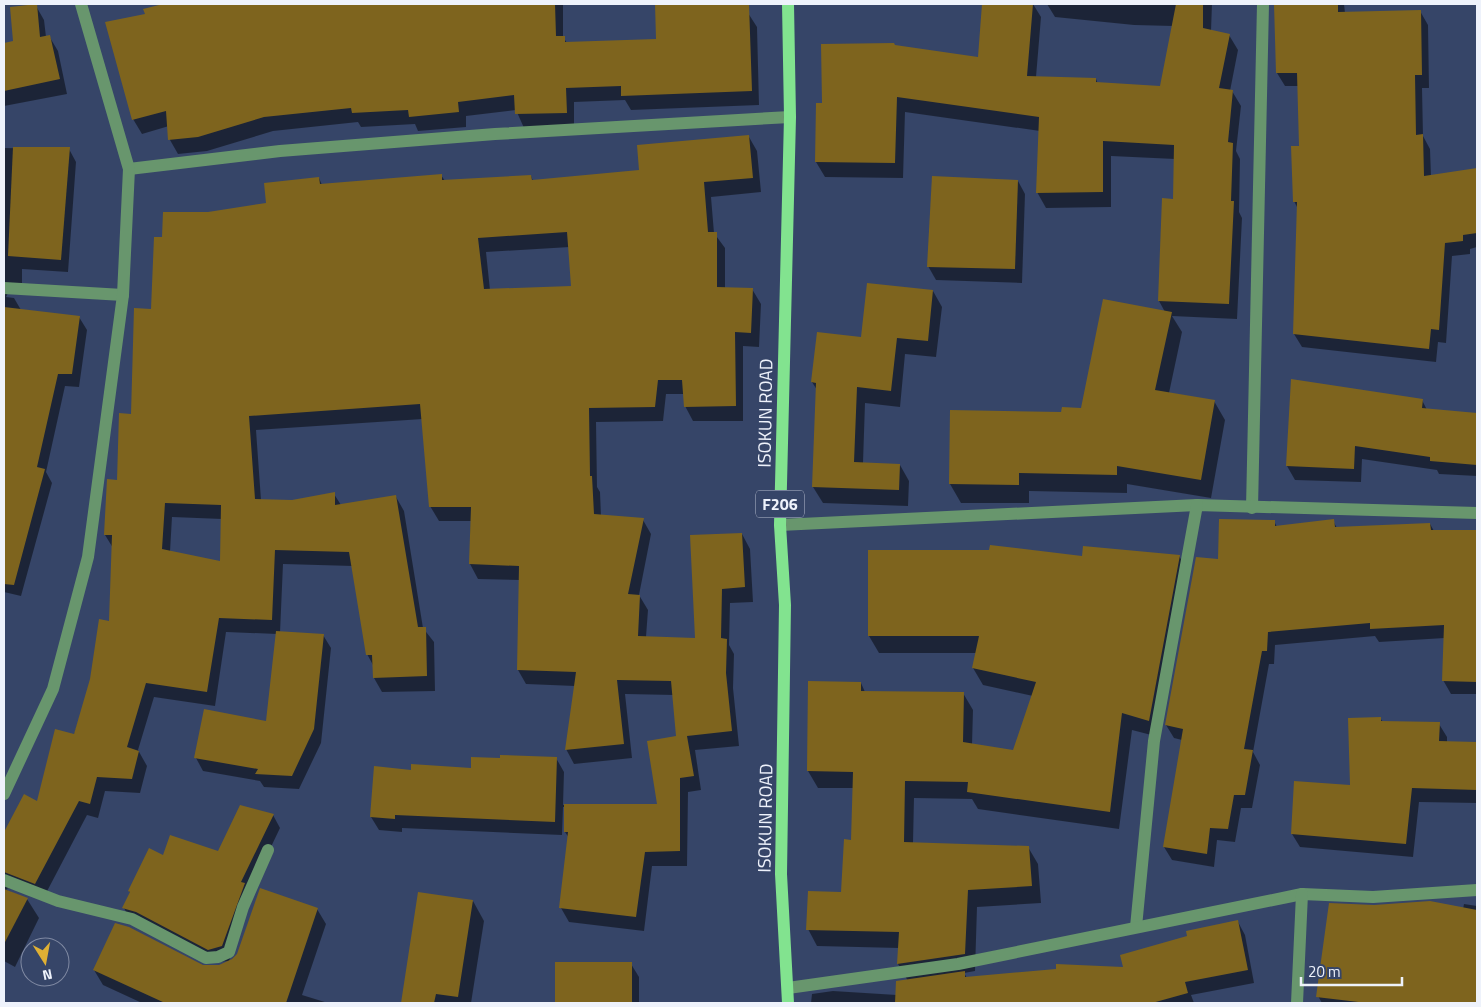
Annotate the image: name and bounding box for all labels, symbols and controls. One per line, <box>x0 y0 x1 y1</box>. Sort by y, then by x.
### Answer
street label: ISOKUN ROAD <box>751 358 779 468</box>
road number: F206 <box>756 490 804 518</box>
street label: ISOKUN ROAD <box>751 763 779 873</box>
north arrow <box>20 937 70 987</box>
scale bar <box>1301 954 1402 986</box>
text: 20 m <box>1308 960 1341 983</box>
text: N <box>41 964 54 986</box>

